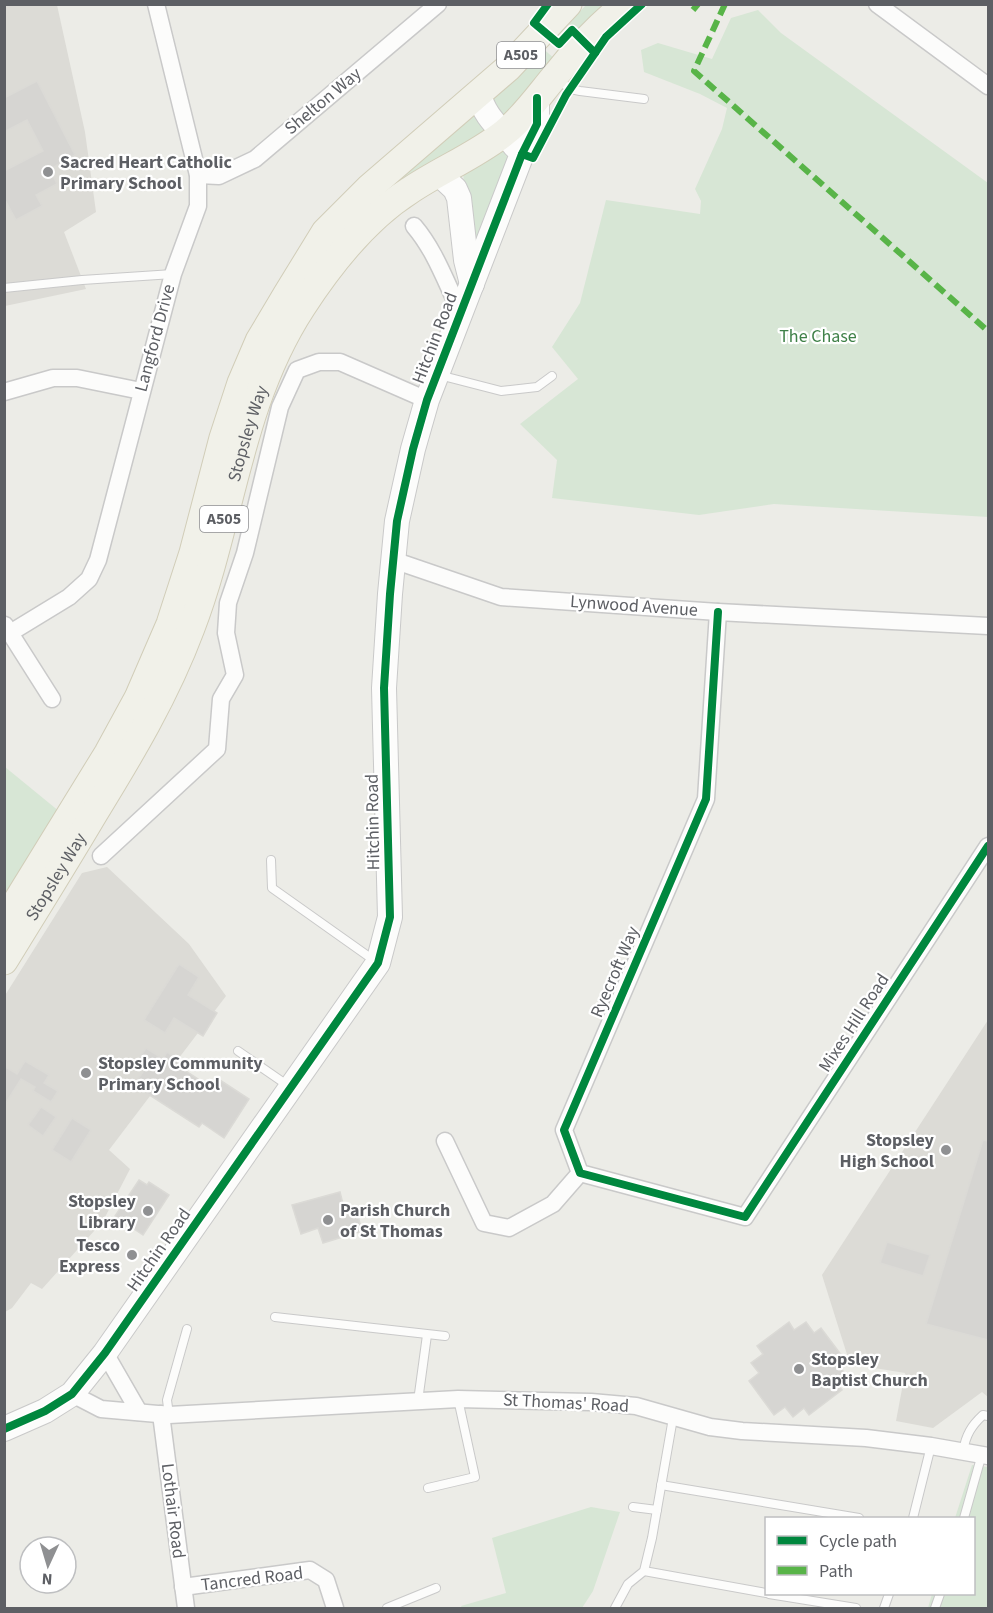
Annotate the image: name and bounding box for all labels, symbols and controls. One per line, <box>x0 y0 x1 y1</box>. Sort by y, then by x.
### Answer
road number: A505 <box>497 42 545 68</box>
street label: Shelton Way <box>279 61 367 141</box>
place label: Sacred Heart Catholic Primary School <box>60 150 232 196</box>
marker: Sacred Heart Catholic Primary School <box>41 165 55 179</box>
street label: Langford Drive <box>129 281 181 394</box>
street label: Hitchin Road <box>406 288 464 388</box>
park label: The Chase <box>779 324 857 349</box>
street label: Stopsley Way <box>221 381 274 484</box>
road number: A505 <box>200 506 248 532</box>
street label: Lynwood Avenue <box>569 589 699 623</box>
street label: Hitchin Road <box>360 774 386 870</box>
street label: Stopsley Way <box>19 827 93 925</box>
street label: Ryecroft Way <box>585 922 646 1022</box>
street label: Mixes Hill Road <box>813 969 895 1077</box>
place label: Stopsley Community Primary School <box>98 1051 263 1097</box>
marker: Stopsley Community Primary School <box>79 1066 93 1080</box>
place label: Stopsley High School <box>840 1128 935 1174</box>
marker: Stopsley High School <box>939 1143 953 1157</box>
place label: Stopsley Library <box>68 1189 137 1235</box>
place label: Parish Church of St Thomas <box>340 1198 450 1244</box>
street label: Hitchin Road <box>121 1203 197 1297</box>
marker: Stopsley Library <box>141 1204 155 1218</box>
marker: Parish Church of St Thomas <box>321 1213 335 1227</box>
place label: Tesco Express <box>59 1233 120 1279</box>
marker: Tesco Express <box>125 1248 139 1262</box>
place label: Stopsley Baptist Church <box>811 1347 928 1393</box>
marker: Stopsley Baptist Church <box>792 1362 806 1376</box>
street label: St Thomas' Road <box>502 1387 630 1419</box>
street label: Lothair Road <box>155 1462 191 1560</box>
legend <box>765 1517 975 1595</box>
text: Cycle path <box>819 1529 897 1554</box>
north arrow <box>18 1535 78 1595</box>
text: Path <box>819 1559 853 1584</box>
street label: Tancred Road <box>200 1560 304 1598</box>
text: N <box>41 1568 53 1590</box>

